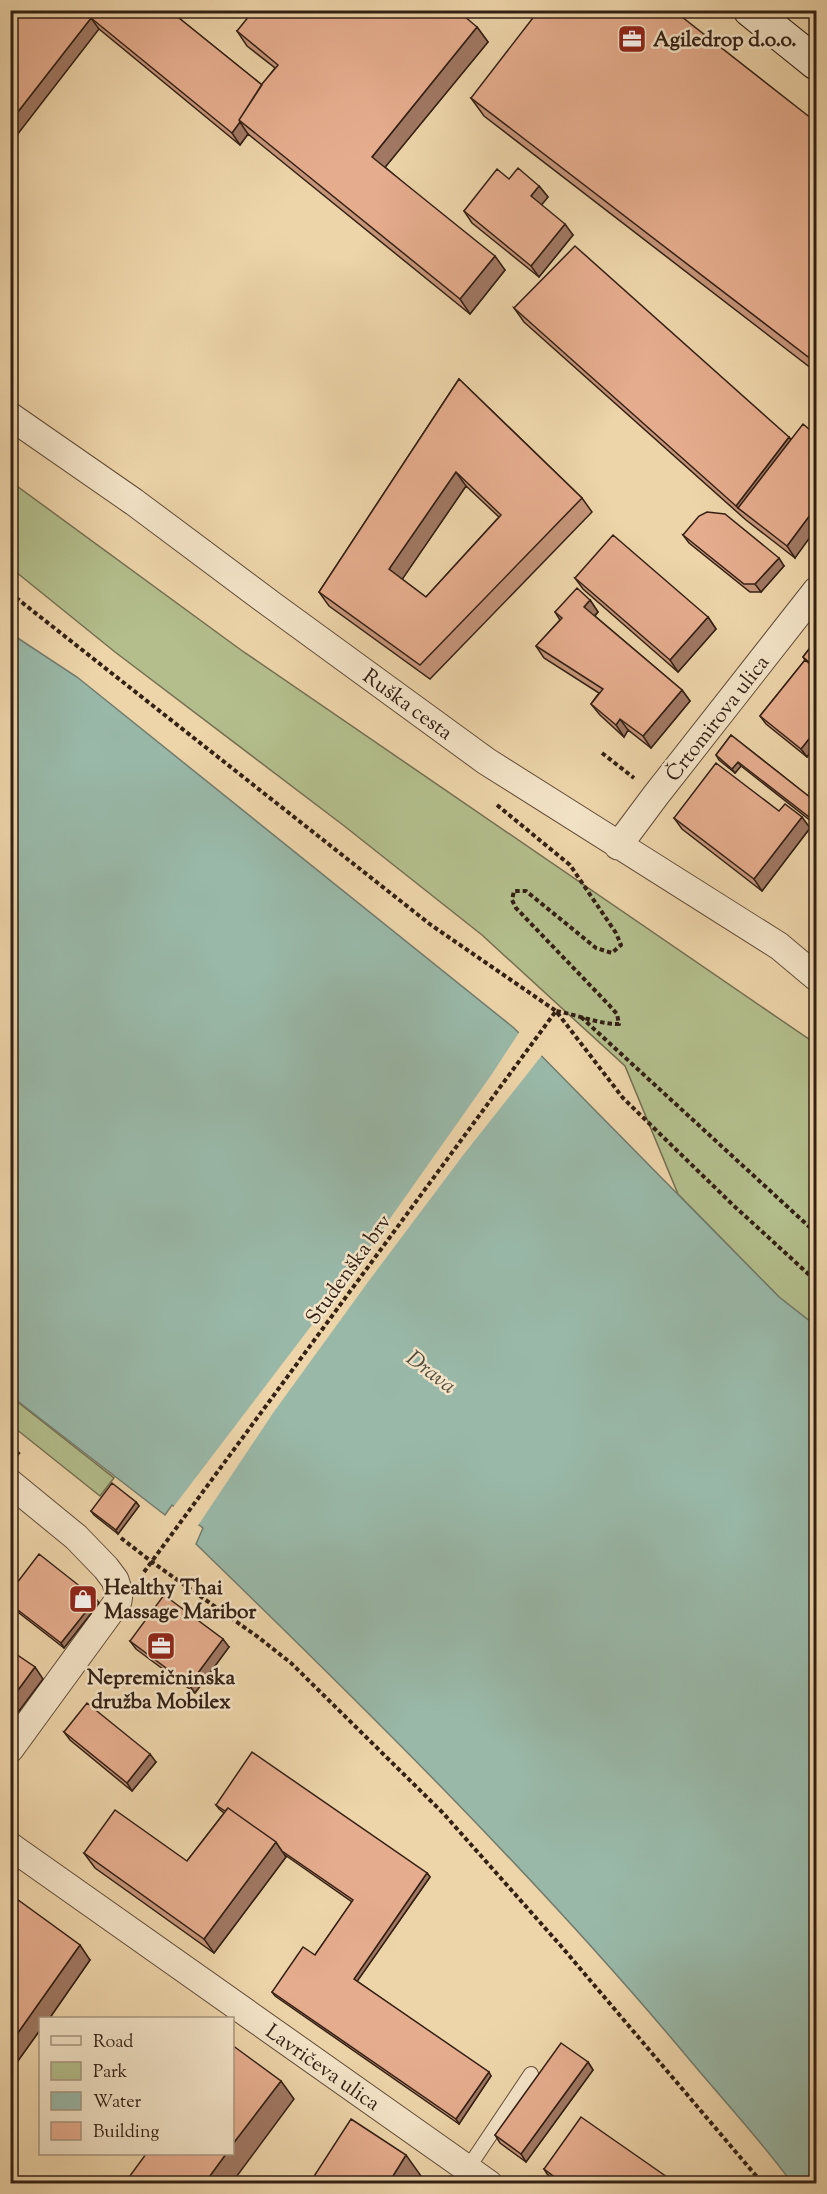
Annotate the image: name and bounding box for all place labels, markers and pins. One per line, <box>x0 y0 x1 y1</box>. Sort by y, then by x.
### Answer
office icon: Agiledrop d.o.o. <box>616 23 648 55</box>
place label: Agiledrop d.o.o. <box>653 26 797 56</box>
place label: Healthy Thai Massage Maribor <box>104 1574 257 1628</box>
shop icon: Healthy Thai Massage Maribor <box>67 1583 99 1615</box>
office icon: Nepremičninska družba Mobilex <box>145 1630 177 1662</box>
place label: Nepremičninska družba Mobilex <box>87 1664 235 1718</box>

